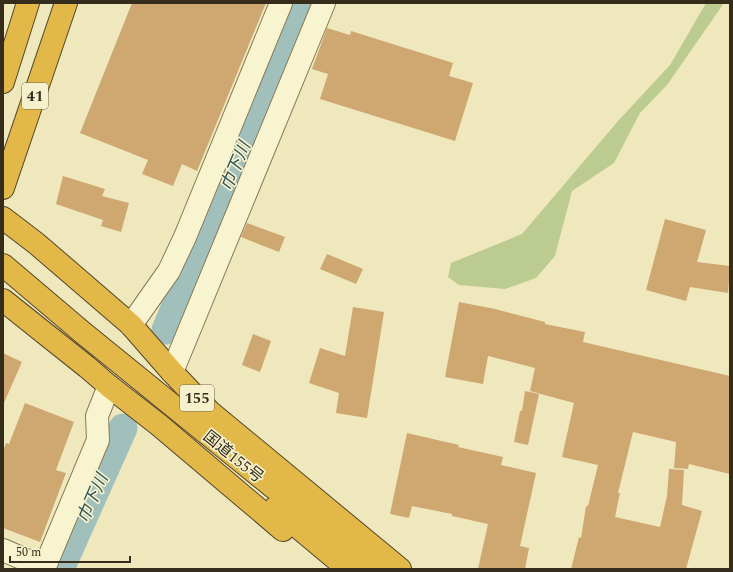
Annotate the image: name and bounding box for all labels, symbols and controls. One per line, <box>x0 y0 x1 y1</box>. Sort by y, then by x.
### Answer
road number: 41 <box>22 83 48 109</box>
water label: 巾下川 <box>214 136 259 195</box>
road number: 155 <box>180 385 214 411</box>
street label: 国道155号 <box>198 425 269 489</box>
water label: 巾下川 <box>71 468 116 527</box>
scale bar <box>10 538 130 564</box>
text: 50 m <box>16 543 41 562</box>

